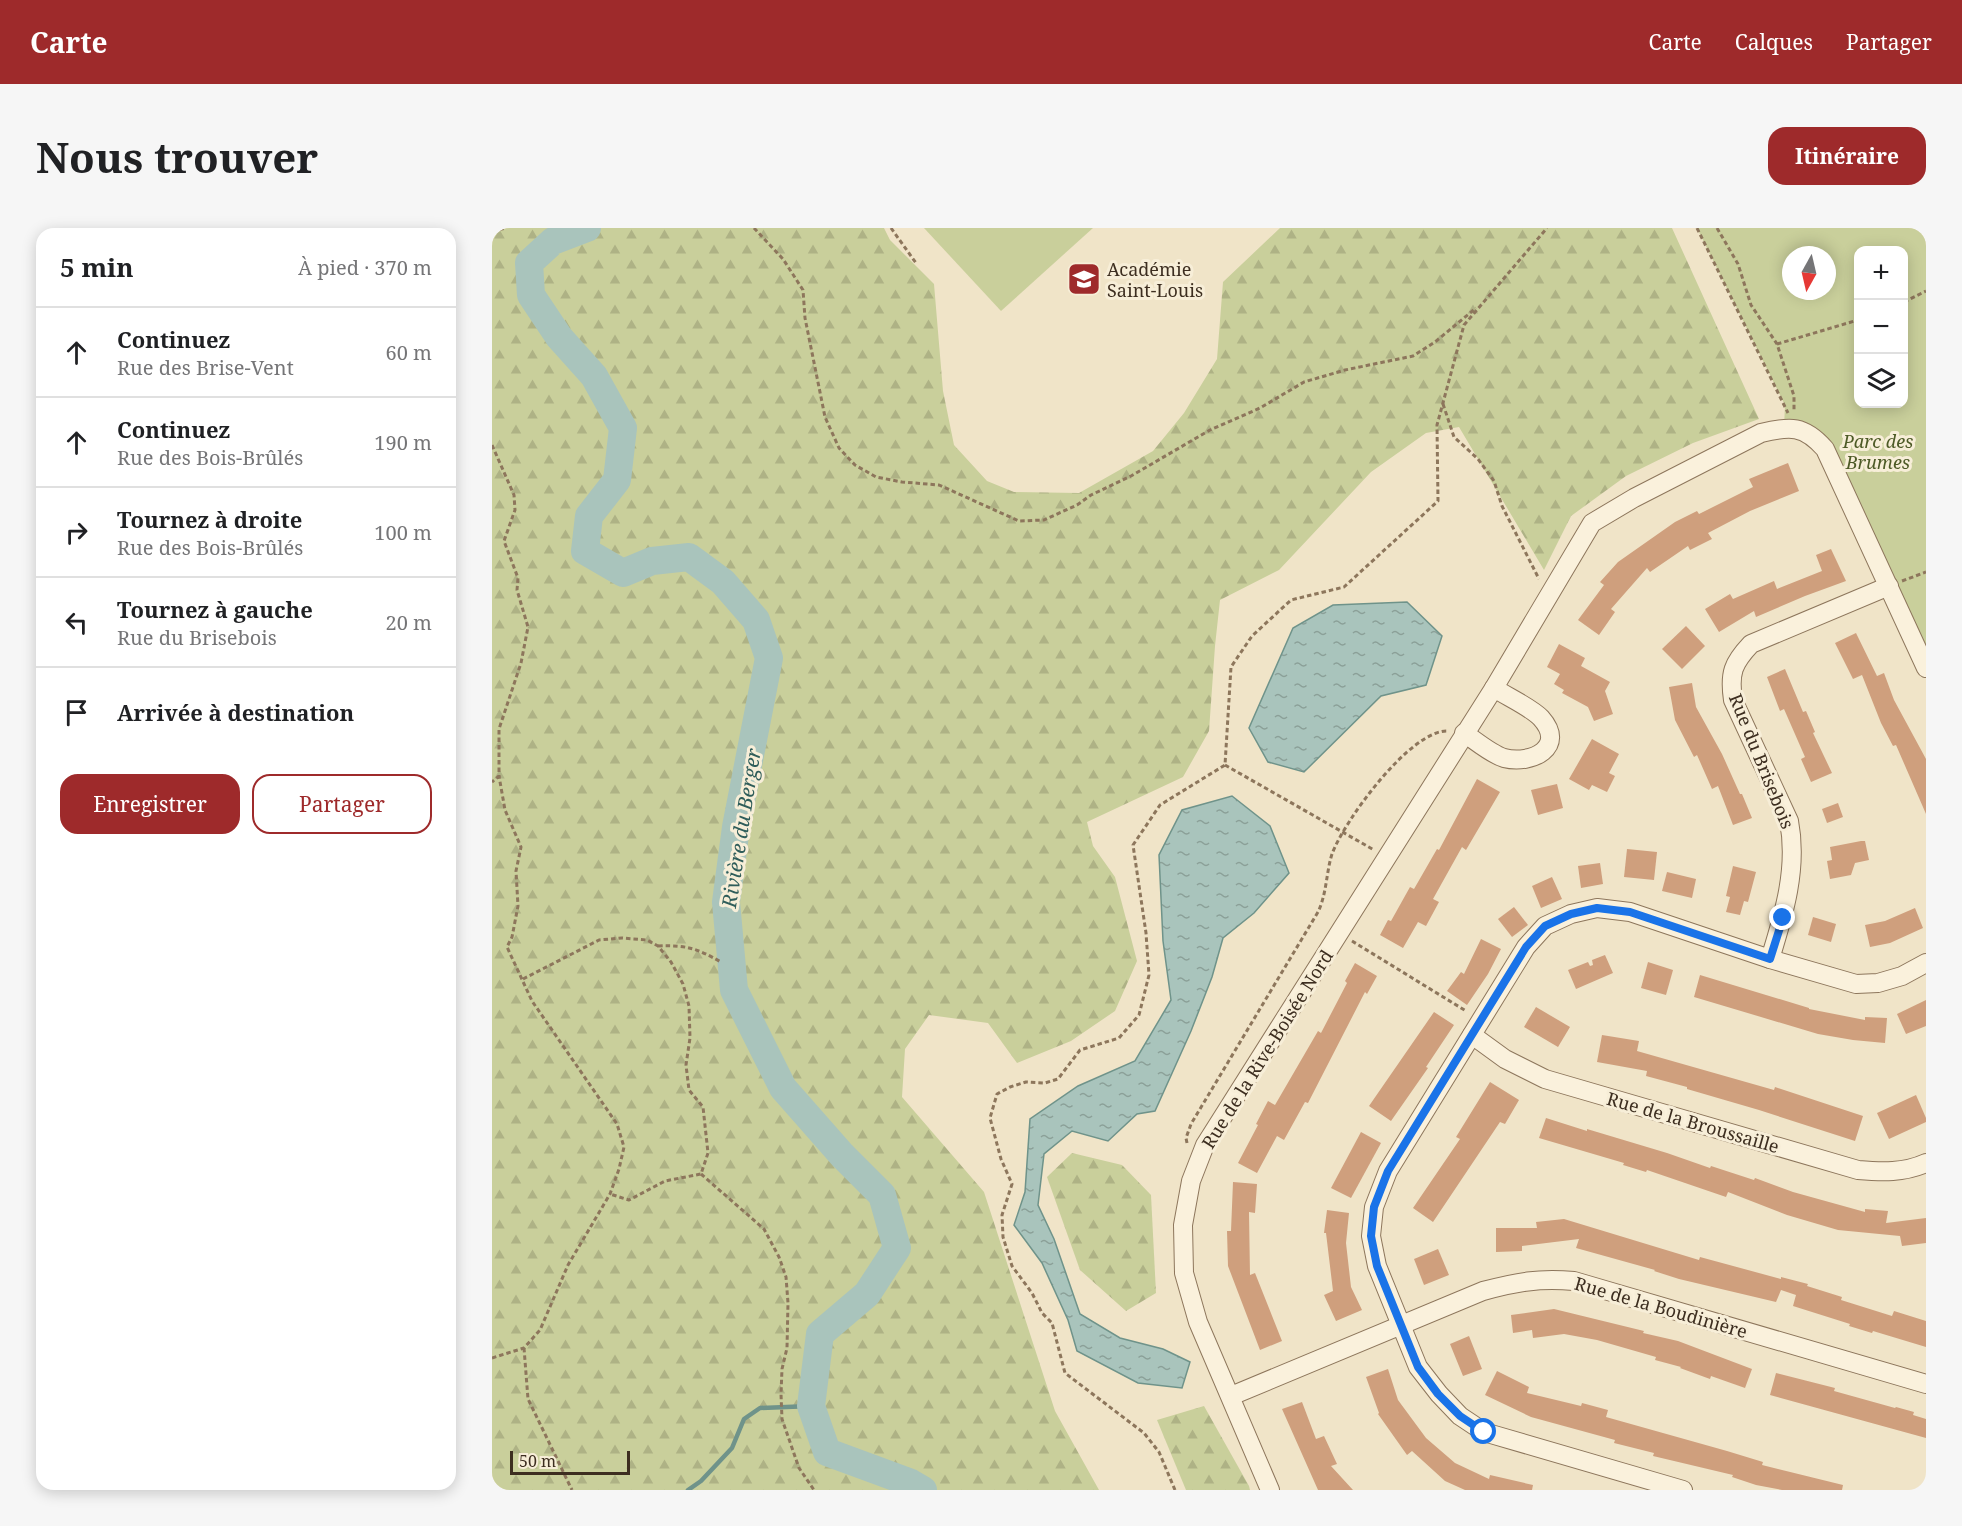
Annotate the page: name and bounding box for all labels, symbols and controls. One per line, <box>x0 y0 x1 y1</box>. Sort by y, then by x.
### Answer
text: Carte <box>30 23 108 61</box>
text: Carte <box>1649 28 1702 56</box>
text: Calques <box>1735 28 1813 56</box>
text: Partager <box>1846 28 1932 56</box>
button: Itinéraire <box>1768 127 1926 185</box>
text: Nous trouver <box>36 128 318 185</box>
north arrow <box>1782 246 1836 300</box>
map controls <box>1854 246 1908 408</box>
button: + <box>1854 246 1908 300</box>
text: 5 min <box>60 249 134 285</box>
text: À pied · 370 m <box>298 254 432 281</box>
place label: Académie Saint-Louis <box>1107 257 1203 302</box>
school or university icon: Académie Saint-Louis <box>1066 261 1102 297</box>
button: − <box>1854 300 1908 354</box>
text: Continuez <box>117 324 230 354</box>
icon: ahead <box>60 336 93 369</box>
text: 60 m <box>386 339 432 366</box>
text: Rue des Brise-Vent <box>117 354 294 381</box>
button: layers <box>1854 354 1908 408</box>
text: Continuez <box>117 414 230 444</box>
icon: ahead <box>60 426 93 459</box>
text: 190 m <box>374 429 432 456</box>
park label: Parc des Brumes <box>1842 429 1913 474</box>
text: Rue des Bois-Brûlés <box>117 444 303 471</box>
text: Tournez à droite <box>117 504 302 534</box>
icon: right <box>60 516 93 549</box>
text: 100 m <box>374 519 432 546</box>
text: Rue des Bois-Brûlés <box>117 534 303 561</box>
text: Tournez à gauche <box>117 594 313 624</box>
icon: left <box>60 606 93 639</box>
text: 20 m <box>386 609 432 636</box>
text: Rue du Brisebois <box>117 624 277 651</box>
street label: Rue du Brisebois <box>1724 690 1800 832</box>
icon: arrive <box>60 696 93 729</box>
text: Arrivée à destination <box>117 697 354 727</box>
water label: Rivière du Berger <box>715 746 767 911</box>
button: Enregistrer <box>60 774 240 834</box>
button: Partager <box>252 774 432 834</box>
route end <box>1769 904 1795 930</box>
street label: Rue de la Rive-Boisée Nord <box>1196 945 1338 1153</box>
street label: Rue de la Broussaille <box>1604 1086 1782 1158</box>
street label: Rue de la Boudinière <box>1572 1271 1750 1343</box>
route start <box>1470 1418 1496 1444</box>
scale bar <box>510 1448 630 1476</box>
text: 50 m <box>519 1450 556 1472</box>

